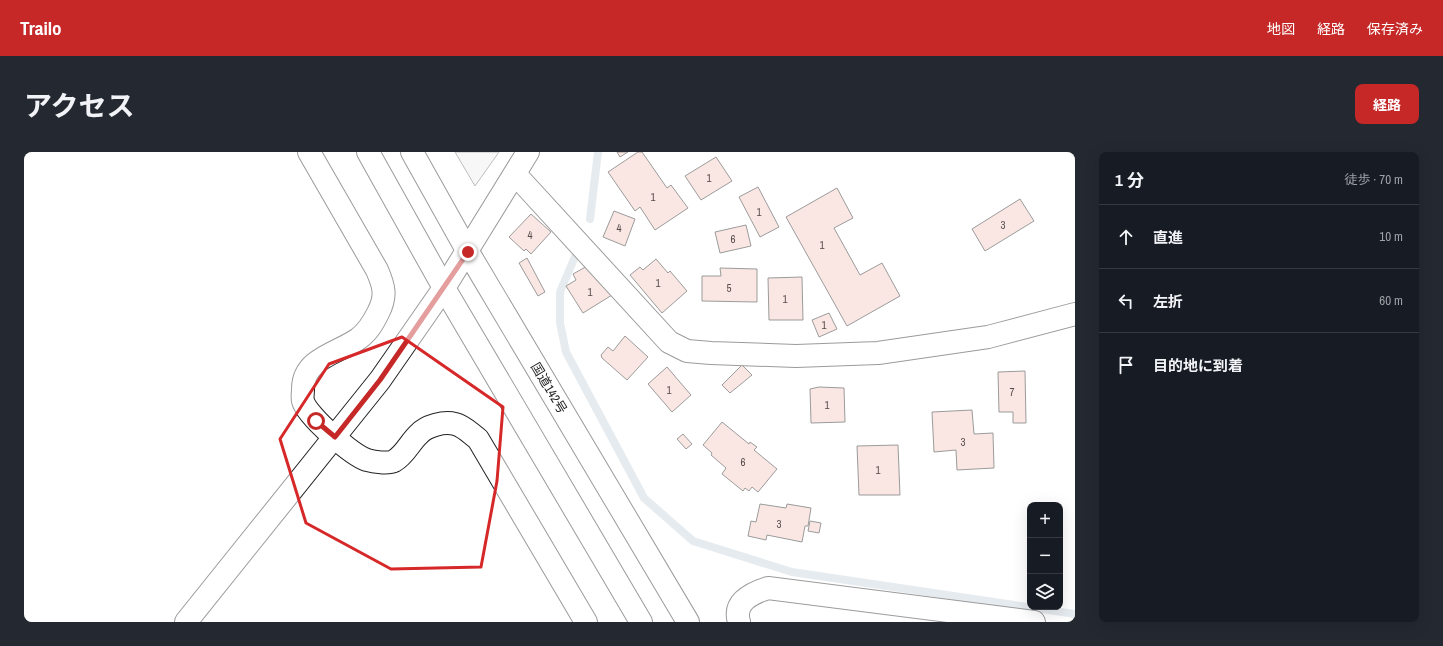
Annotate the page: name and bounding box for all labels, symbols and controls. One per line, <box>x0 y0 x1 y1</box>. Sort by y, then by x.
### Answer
text: Trailo <box>20 15 62 41</box>
text: 地図 <box>1267 20 1295 38</box>
text: 経路 <box>1317 20 1345 38</box>
text: 保存済み <box>1367 20 1423 38</box>
button: 経路 <box>1355 84 1419 124</box>
text: アクセス <box>24 87 135 125</box>
text: 1 分 <box>1115 168 1144 191</box>
house number: 1 <box>706 171 712 185</box>
text: 徒歩 · 70 m <box>1344 171 1403 188</box>
house number: 1 <box>650 190 656 204</box>
house number: 1 <box>756 205 762 219</box>
house number: 3 <box>1000 218 1006 232</box>
house number: 4 <box>616 221 622 235</box>
icon: ahead <box>1115 226 1137 248</box>
text: 直進 <box>1153 227 1183 248</box>
house number: 4 <box>527 228 533 242</box>
text: 10 m <box>1379 228 1403 245</box>
house number: 6 <box>730 232 736 246</box>
house number: 1 <box>819 238 825 252</box>
route end <box>459 243 477 261</box>
house number: 1 <box>655 276 661 290</box>
house number: 5 <box>726 281 732 295</box>
house number: 1 <box>587 285 593 299</box>
icon: left <box>1115 290 1137 312</box>
text: 左折 <box>1153 291 1183 312</box>
house number: 1 <box>782 292 788 306</box>
text: 60 m <box>1379 292 1403 309</box>
house number: 1 <box>821 318 827 332</box>
icon: arrive <box>1115 354 1137 376</box>
text: 目的地に到着 <box>1153 355 1243 376</box>
street label: 国道142号 <box>527 359 571 417</box>
house number: 1 <box>666 383 672 397</box>
house number: 7 <box>1009 385 1015 399</box>
house number: 1 <box>824 398 830 412</box>
route start <box>307 412 325 430</box>
house number: 3 <box>960 435 966 449</box>
house number: 6 <box>740 455 746 469</box>
house number: 1 <box>875 463 881 477</box>
map controls <box>1027 502 1063 610</box>
button: + <box>1027 502 1063 538</box>
house number: 3 <box>776 517 782 531</box>
button: − <box>1027 538 1063 574</box>
button: layers <box>1027 574 1063 610</box>

